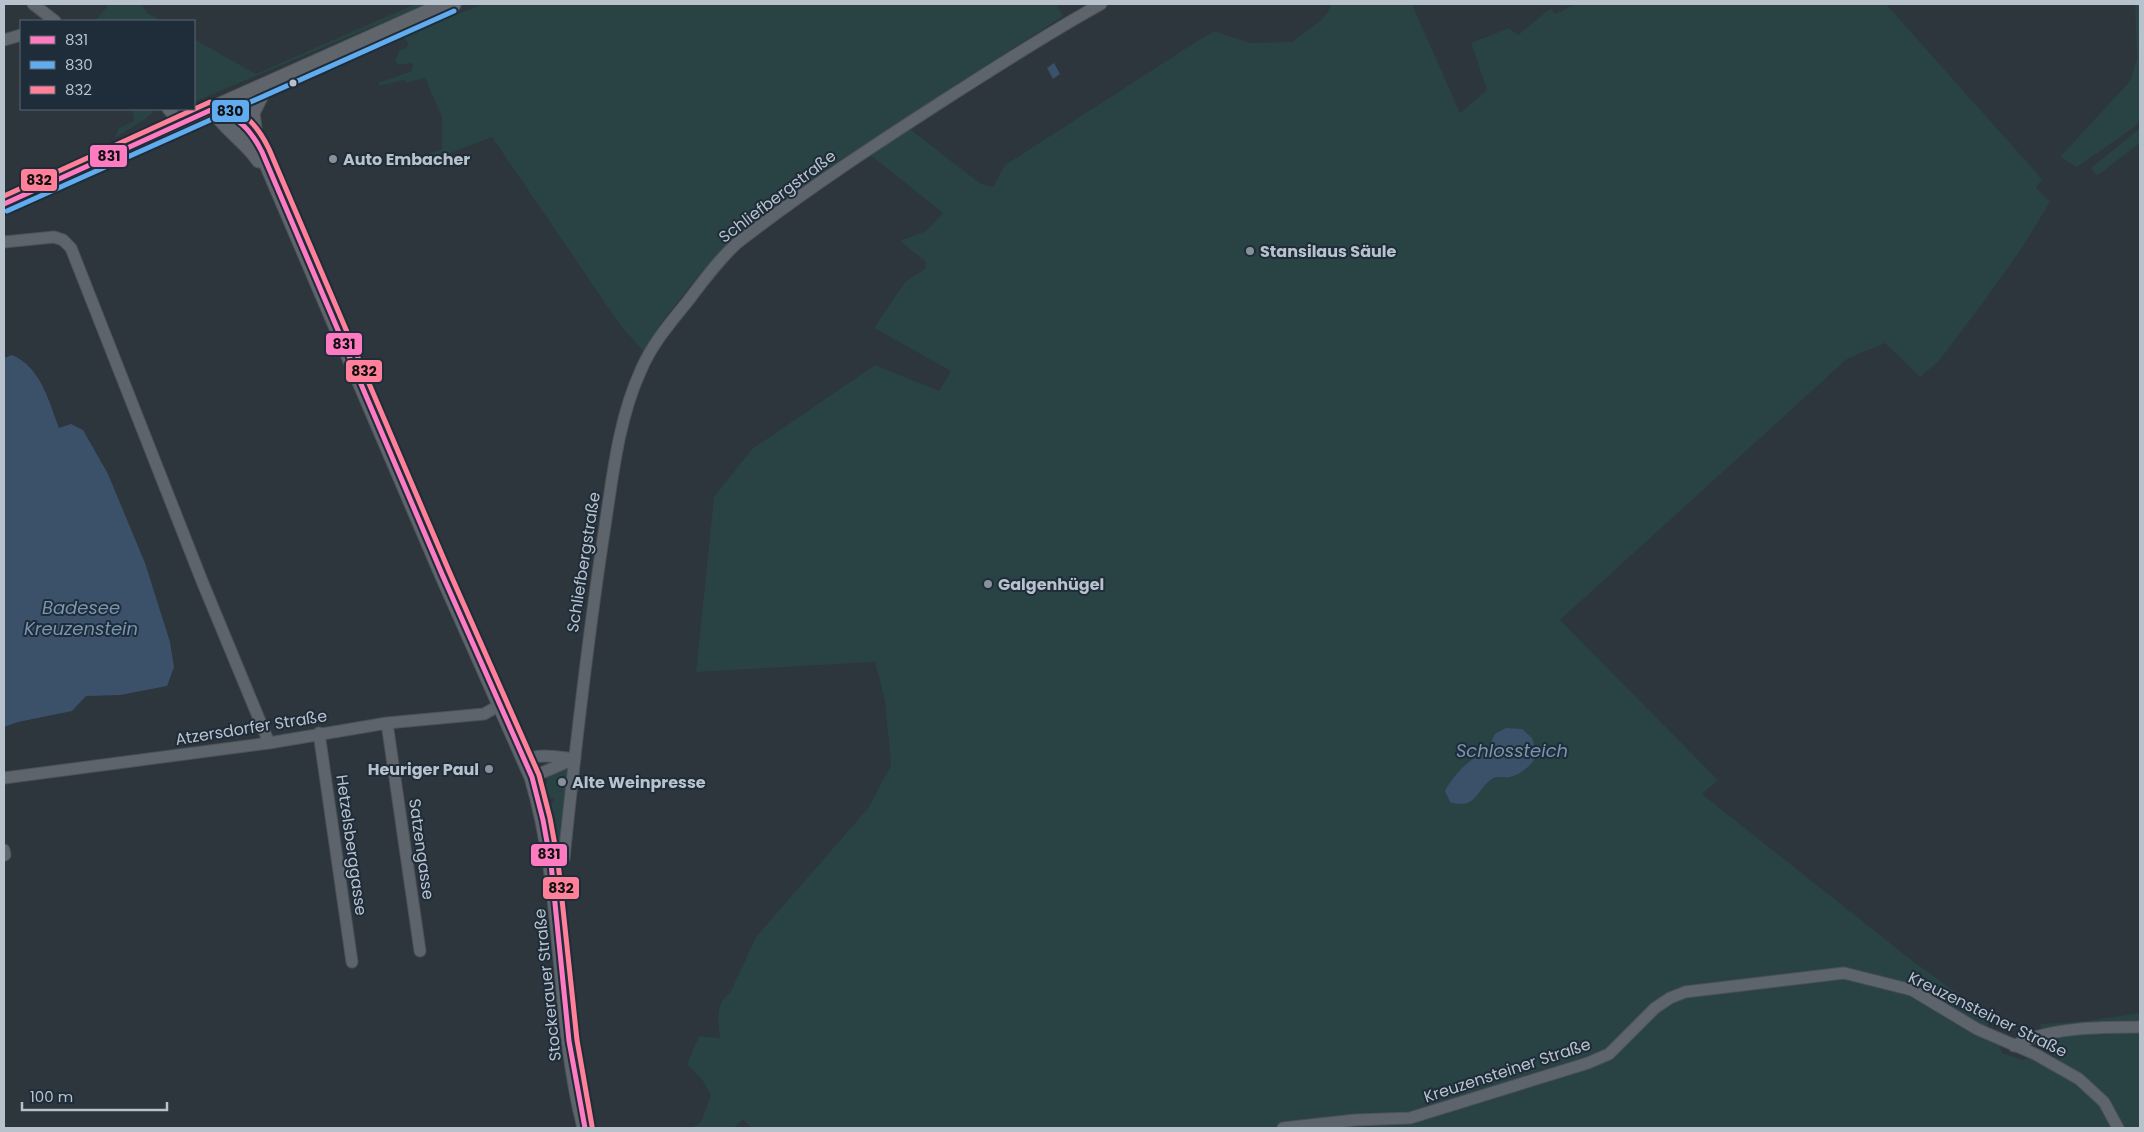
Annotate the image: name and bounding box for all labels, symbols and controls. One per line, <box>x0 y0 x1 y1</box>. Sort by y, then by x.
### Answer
legend <box>20 20 195 110</box>
text: 831 <box>65 29 88 50</box>
text: 830 <box>65 54 93 75</box>
unlabelled marker <box>288 78 298 88</box>
text: 832 <box>65 79 92 100</box>
line badge: 830 <box>211 99 250 123</box>
text: 830 <box>217 101 243 121</box>
line badge: 831 <box>89 144 128 168</box>
street label: Schliefbergstraße <box>714 145 841 248</box>
text: 831 <box>98 146 120 166</box>
place label: Auto Embacher <box>343 148 470 171</box>
marker: Auto Embacher <box>327 153 339 165</box>
line badge: 832 <box>20 168 58 192</box>
text: 832 <box>26 170 52 190</box>
place label: Stansilaus Säule <box>1260 240 1397 263</box>
marker: Stansilaus Säule <box>1244 245 1256 257</box>
line badge: 831 <box>325 332 363 356</box>
text: 831 <box>333 334 355 354</box>
line badge: 832 <box>345 359 383 383</box>
text: 832 <box>351 361 377 381</box>
street label: Schliefbergstraße <box>561 490 606 634</box>
place label: Galgenhügel <box>998 573 1104 596</box>
marker: Galgenhügel <box>982 578 994 590</box>
water label: Badesee Kreuzenstein <box>24 595 138 641</box>
street label: Atzersdorfer Straße <box>174 704 329 751</box>
water label: Schlossteich <box>1456 738 1568 763</box>
place label: Heuriger Paul <box>368 758 479 781</box>
marker: Heuriger Paul <box>483 763 495 775</box>
place label: Alte Weinpresse <box>572 771 706 794</box>
street label: Hetzelsberggasse <box>330 773 373 917</box>
marker: Alte Weinpresse <box>556 776 568 788</box>
street label: Satzengasse <box>403 797 440 901</box>
line badge: 831 <box>530 843 568 867</box>
text: 831 <box>538 844 560 864</box>
line badge: 832 <box>542 876 580 900</box>
text: 832 <box>548 878 574 898</box>
street label: Stockerauer Straße <box>528 907 567 1062</box>
street label: Kreuzensteiner Straße <box>1904 966 2071 1063</box>
street label: Kreuzensteiner Straße <box>1421 1033 1594 1108</box>
scale bar <box>22 1080 168 1112</box>
text: 100 m <box>30 1086 73 1107</box>

